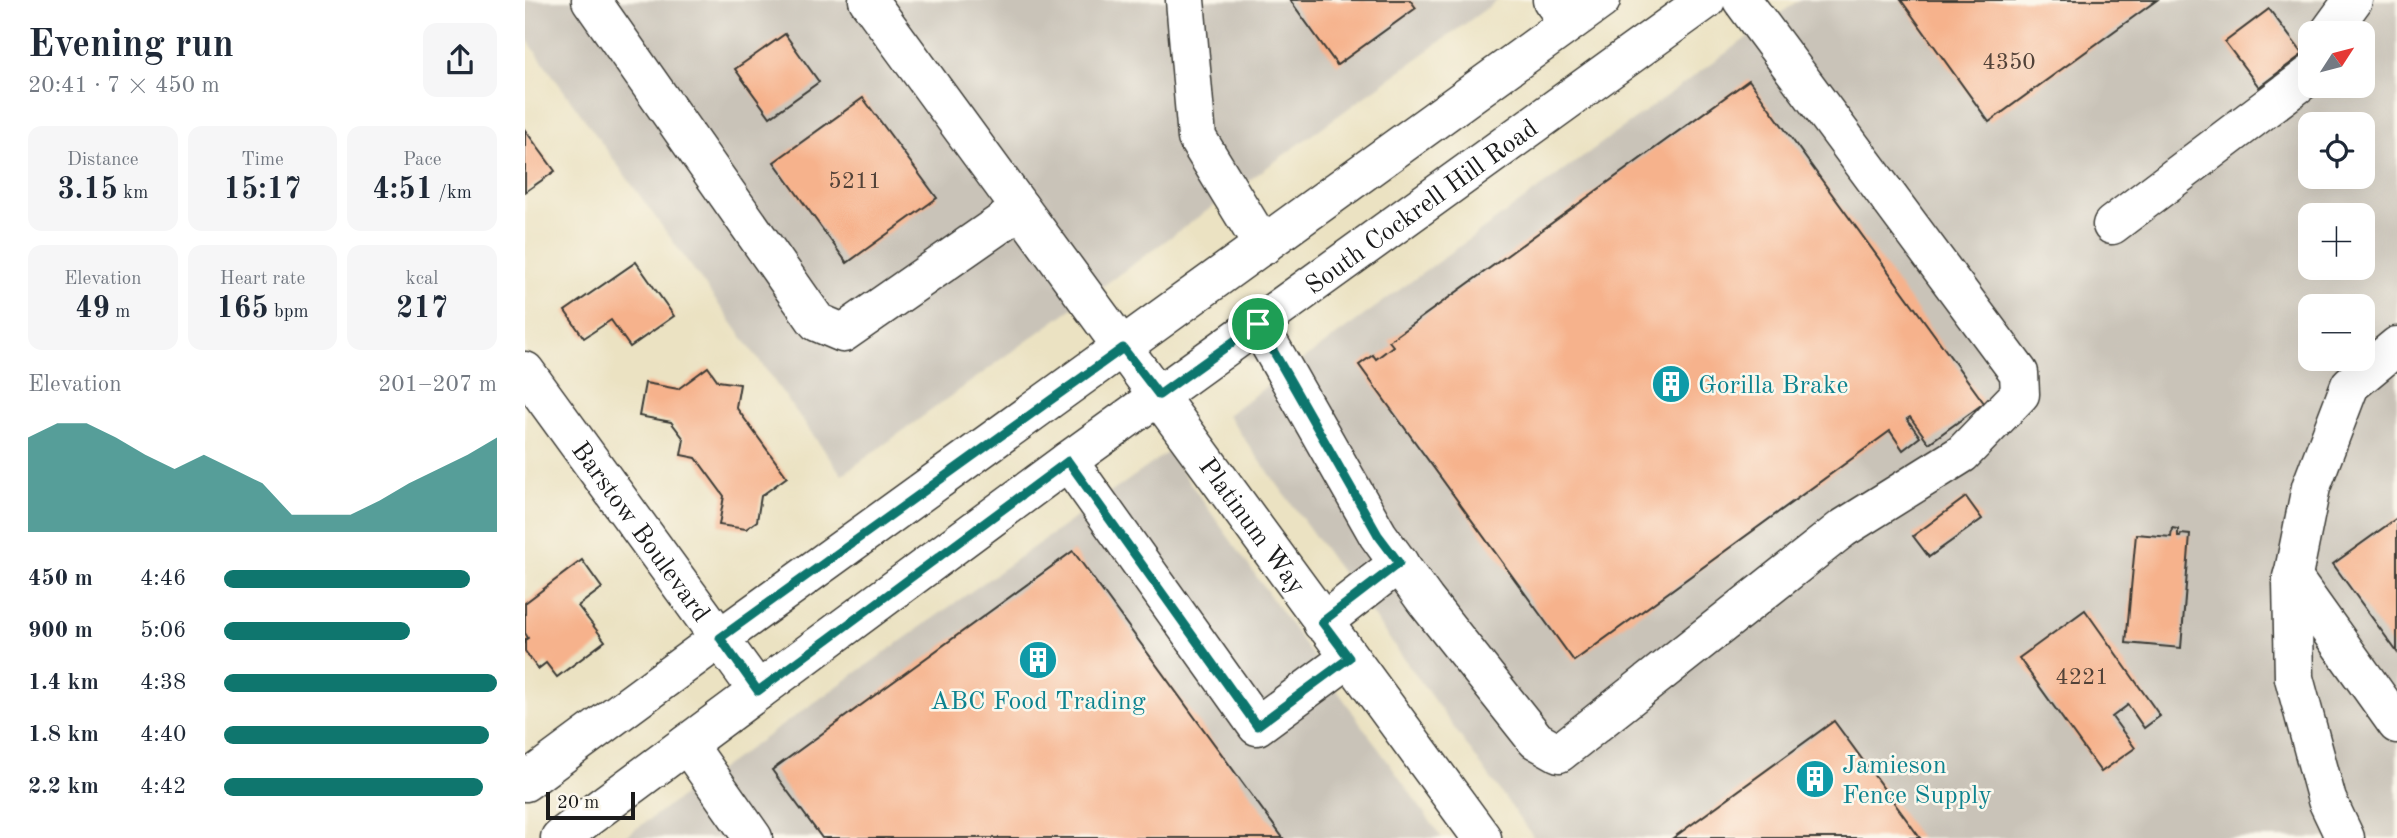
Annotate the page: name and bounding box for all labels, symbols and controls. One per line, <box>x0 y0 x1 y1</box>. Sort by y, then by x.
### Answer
north arrow <box>2298 21 2375 98</box>
map controls <box>2298 21 2375 371</box>
button: share <box>423 23 497 97</box>
text: Evening run <box>28 27 234 65</box>
house number: 4350 <box>1982 51 2036 74</box>
text: 20:41 · 7 × 450 m <box>28 74 220 97</box>
button: locate <box>2298 112 2375 189</box>
street label: South Cockrell Hill Road <box>1301 115 1543 300</box>
text: Distance <box>67 151 139 170</box>
text: Time <box>241 151 284 170</box>
text: Pace <box>403 151 441 170</box>
house number: 5211 <box>828 170 882 193</box>
text: 3.15 <box>57 175 118 205</box>
text: 15:17 <box>223 175 301 205</box>
text: 4:51 <box>372 175 433 205</box>
text: km <box>118 184 148 203</box>
text: /km <box>433 184 472 203</box>
button: + <box>2298 203 2375 280</box>
text: Elevation <box>64 270 141 289</box>
text: Heart rate <box>220 270 305 289</box>
text: kcal <box>406 270 439 289</box>
text: 49 <box>75 294 110 324</box>
text: 165 <box>216 294 269 324</box>
text: 217 <box>396 294 448 324</box>
pin <box>1228 294 1288 354</box>
button: − <box>2298 294 2375 371</box>
text: m <box>110 303 130 322</box>
text: bpm <box>269 303 309 322</box>
icon: arrive <box>1239 305 1277 343</box>
building icon: Gorilla Brake <box>1650 363 1692 405</box>
text: Elevation <box>28 373 122 396</box>
text: 201–207 m <box>378 373 497 396</box>
place label: Gorilla Brake <box>1698 373 1848 399</box>
street label: Barstow Boulevard <box>566 437 714 627</box>
street label: Platinum Way <box>1193 454 1310 600</box>
text: 450 m <box>28 567 93 590</box>
text: 4:46 <box>140 567 186 590</box>
text: 900 m <box>28 619 93 642</box>
text: 5:06 <box>140 619 186 642</box>
building icon: ABC Food Trading <box>1017 639 1059 681</box>
house number: 4221 <box>2055 666 2109 689</box>
text: 1.4 km <box>28 671 99 694</box>
text: 4:38 <box>140 671 186 694</box>
place label: ABC Food Trading <box>930 689 1146 715</box>
text: 1.8 km <box>28 723 99 746</box>
text: 4:40 <box>140 723 186 746</box>
place label: Jamieson Fence Supply <box>1842 753 1992 809</box>
building icon: Jamieson Fence Supply <box>1794 758 1836 800</box>
text: 2.2 km <box>28 775 99 798</box>
text: 4:42 <box>140 775 186 798</box>
scale bar <box>546 789 635 821</box>
text: 20 m <box>557 794 599 813</box>

